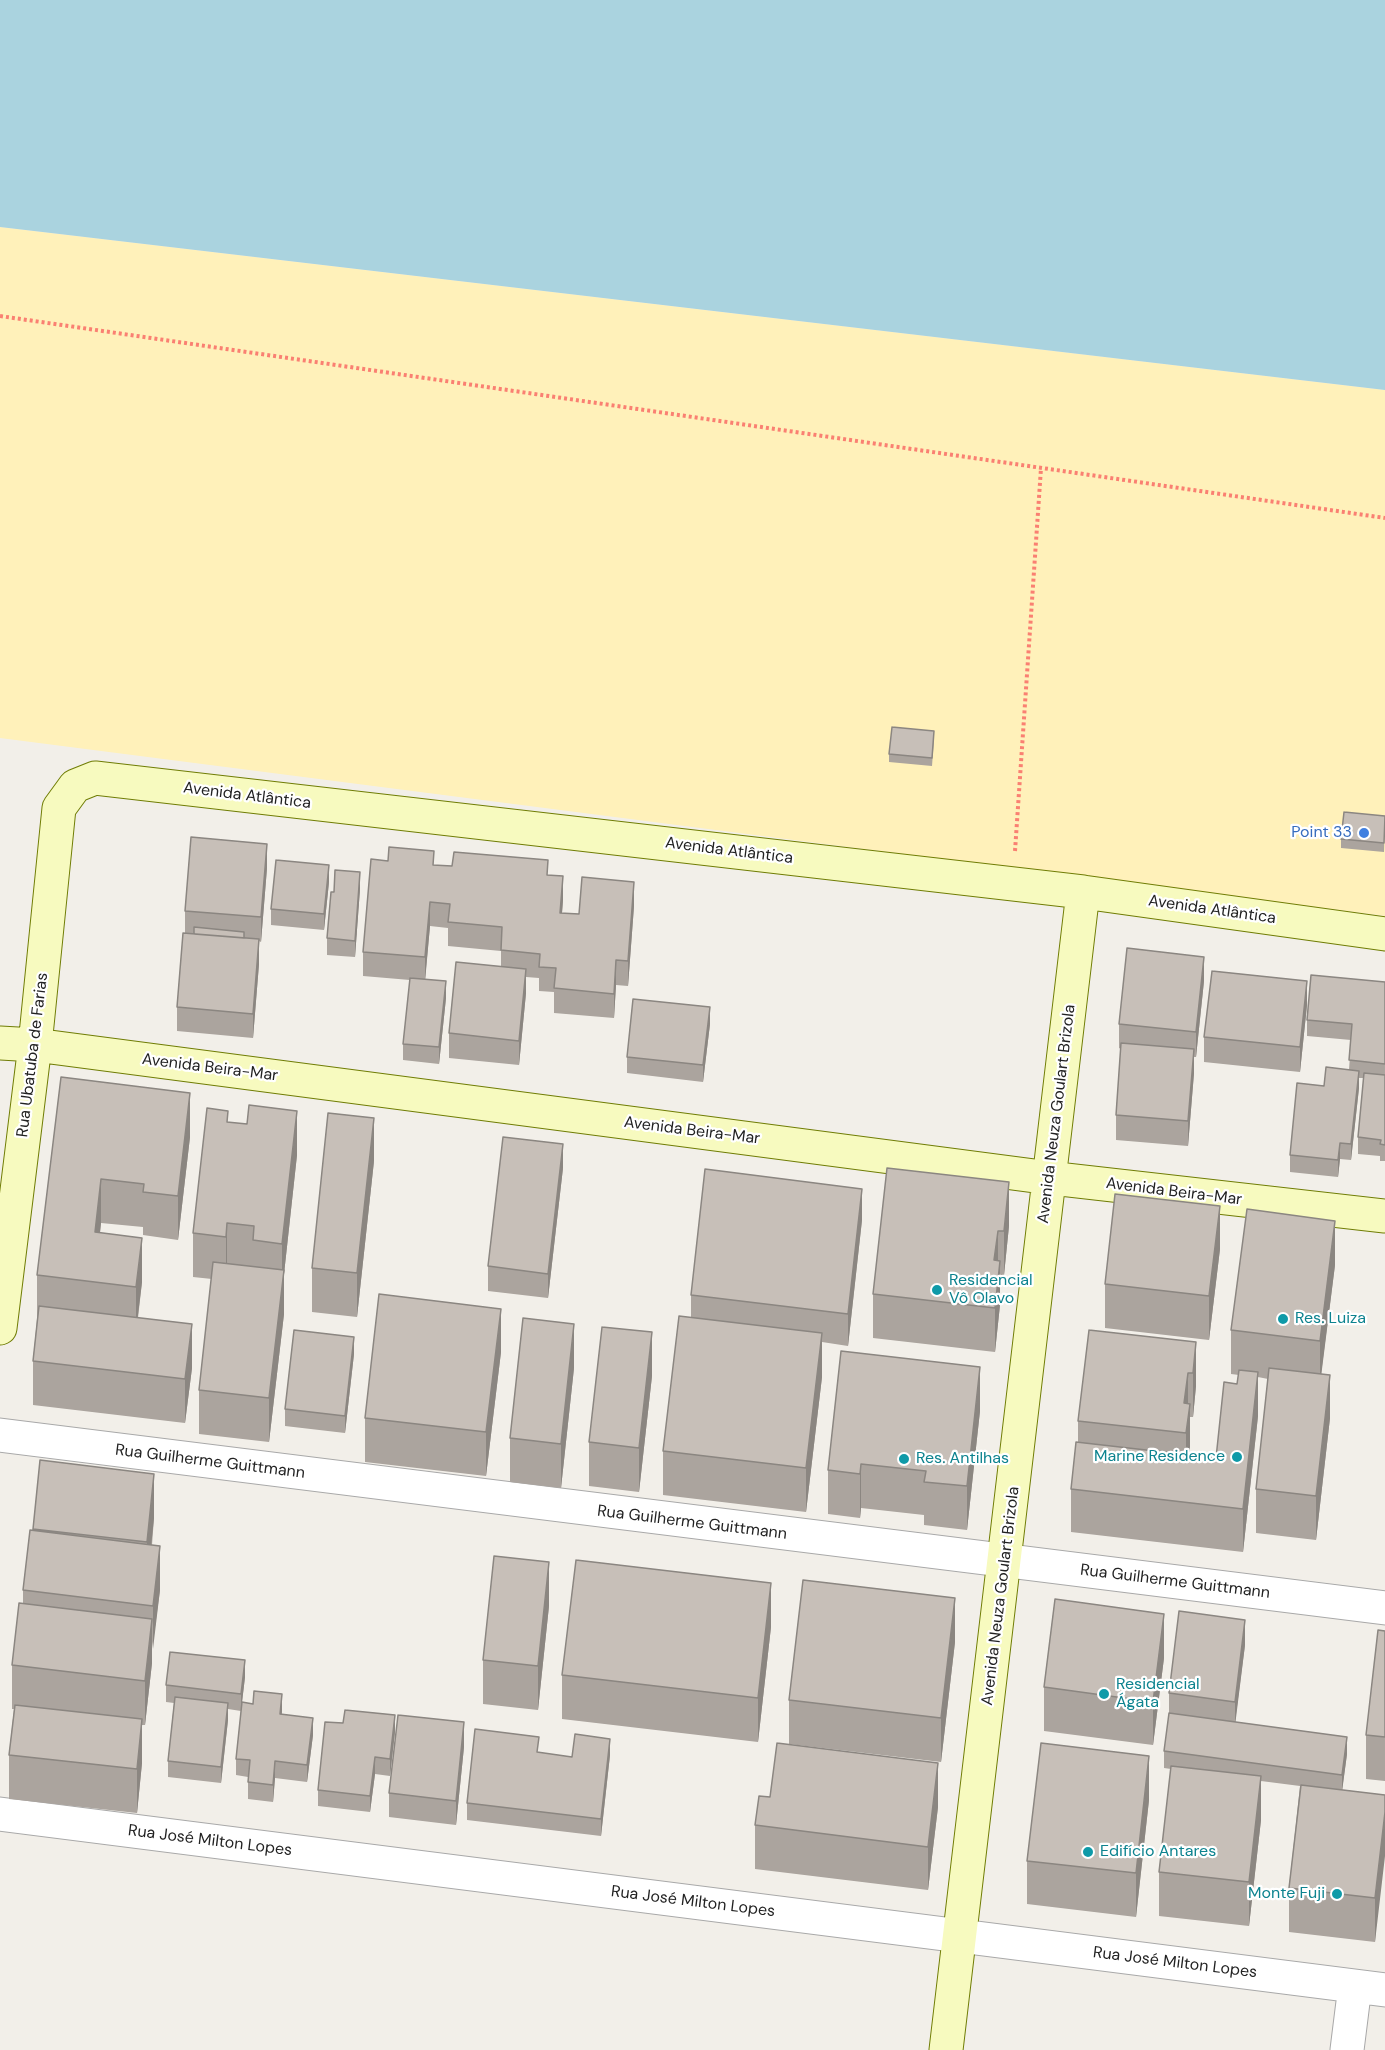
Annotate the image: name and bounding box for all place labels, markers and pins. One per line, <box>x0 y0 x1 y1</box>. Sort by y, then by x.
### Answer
place label: Point 33 <box>1291 823 1352 843</box>
marker: Point 33 <box>1357 826 1371 840</box>
place label: Residencial Vô Olavo <box>949 1271 1033 1309</box>
marker: Residencial Vô Olavo <box>930 1283 944 1297</box>
place label: Res. Luiza <box>1295 1309 1366 1329</box>
marker: Res. Luiza <box>1276 1312 1290 1326</box>
place label: Marine Residence <box>1094 1447 1225 1467</box>
place label: Res. Antilhas <box>916 1449 1009 1469</box>
marker: Marine Residence <box>1230 1450 1244 1464</box>
marker: Res. Antilhas <box>897 1452 911 1466</box>
place label: Residencial Ágata <box>1116 1675 1200 1713</box>
marker: Residencial Ágata <box>1097 1687 1111 1701</box>
place label: Edifício Antares <box>1100 1842 1216 1862</box>
marker: Edifício Antares <box>1081 1845 1095 1859</box>
place label: Monte Fuji <box>1248 1884 1325 1904</box>
marker: Monte Fuji <box>1330 1887 1344 1901</box>

